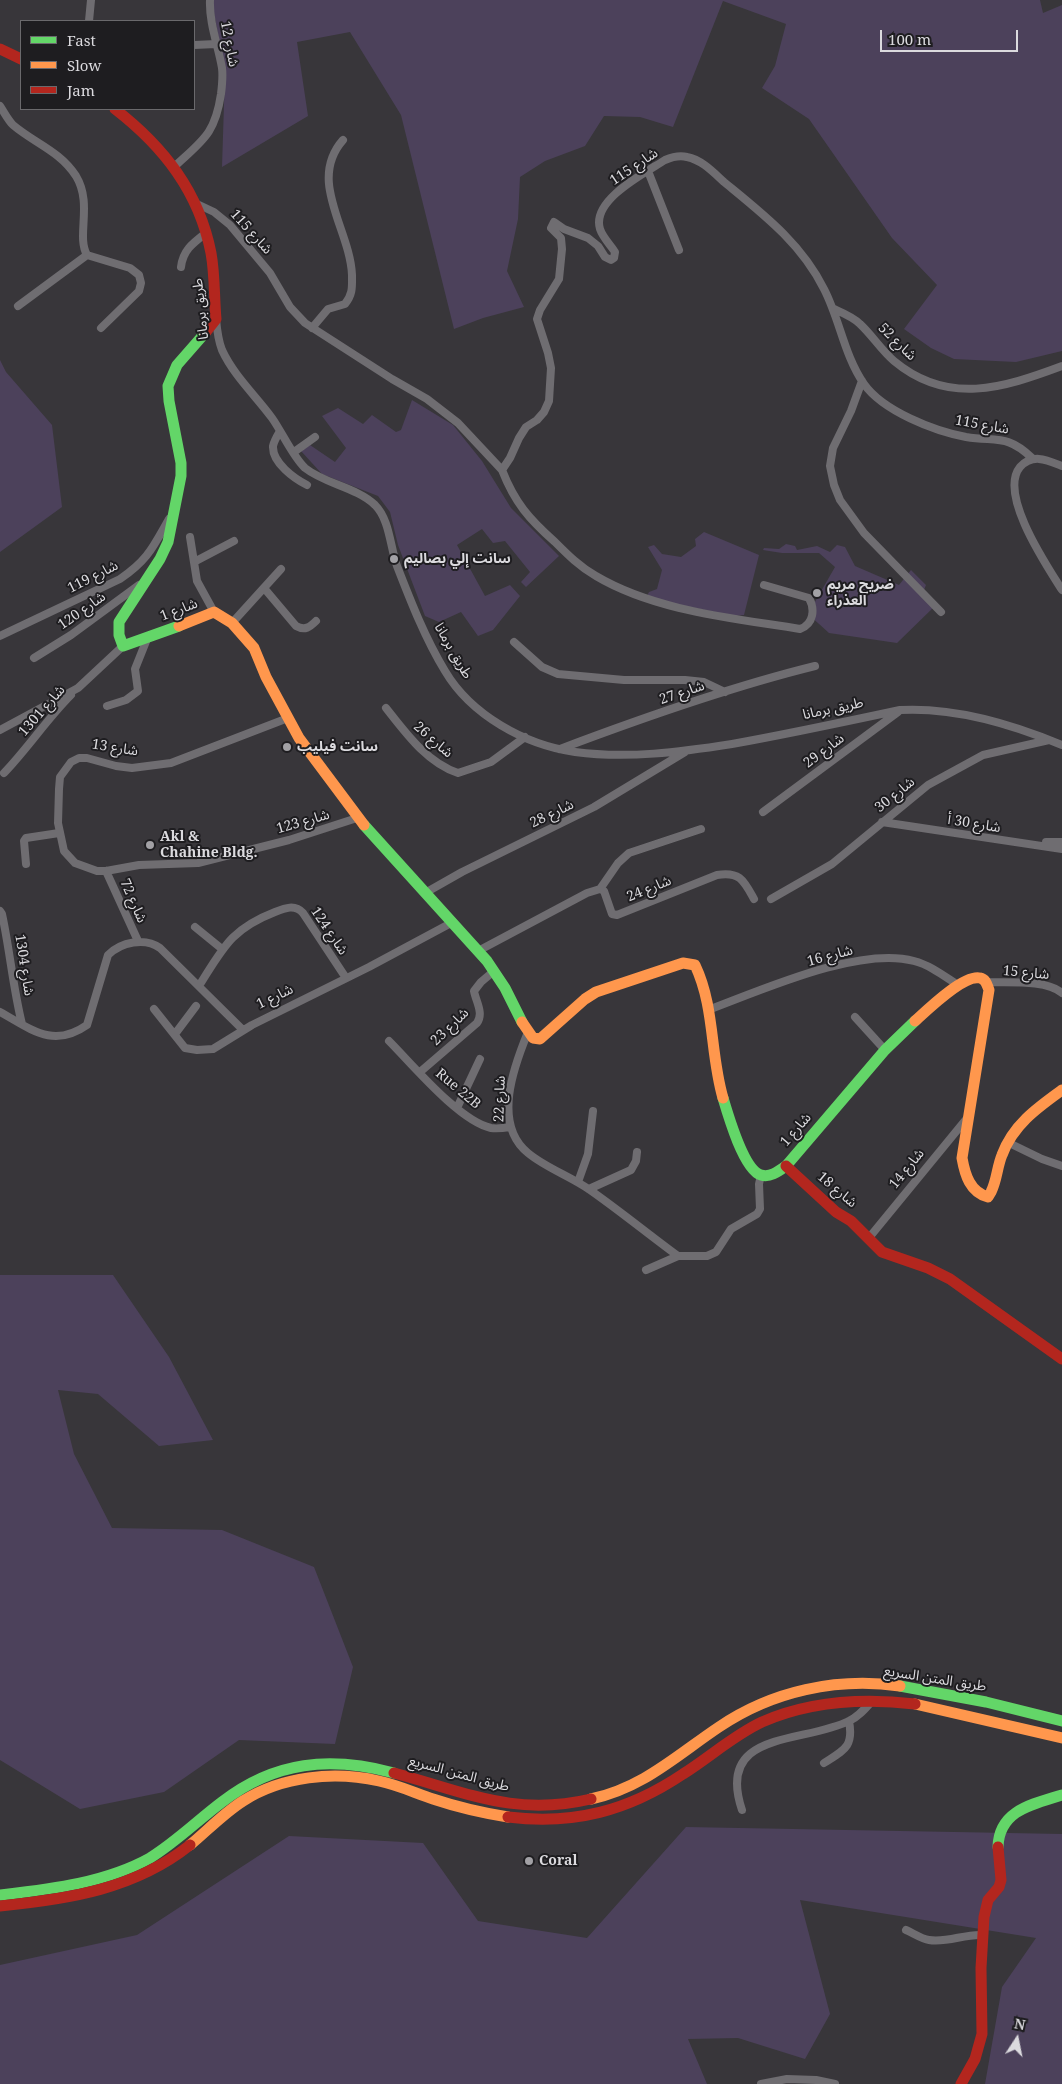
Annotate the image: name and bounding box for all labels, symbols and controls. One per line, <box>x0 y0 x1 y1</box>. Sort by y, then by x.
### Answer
legend <box>20 20 195 110</box>
street label: شارع 12 <box>216 20 242 68</box>
scale bar <box>882 20 1020 52</box>
text: 100 m <box>888 29 931 49</box>
text: Fast <box>67 30 96 50</box>
text: Slow <box>67 55 101 75</box>
text: Jam <box>67 80 95 100</box>
street label: شارع 115 <box>607 145 661 189</box>
street label: شارع 115 <box>227 206 275 258</box>
street label: طريق برمانا <box>189 277 213 341</box>
street label: شارع 52 <box>874 320 920 364</box>
street label: شارع 115 <box>954 412 1010 438</box>
place label: سانت إلي بصاليم <box>404 551 511 567</box>
marker: سانت إلي بصاليم <box>388 553 400 565</box>
street label: شارع 119 <box>65 557 121 597</box>
place label: ضريح مريم العذراء <box>827 577 894 610</box>
marker: ضريح مريم العذراء <box>811 587 823 599</box>
street label: شارع 120 <box>55 589 109 633</box>
street label: شارع 1 <box>158 595 200 625</box>
street label: طريق برمانا <box>430 620 476 682</box>
street label: شارع 27 <box>657 677 707 709</box>
street label: شارع 1301 <box>15 682 69 740</box>
street label: طريق برمانا <box>801 694 865 724</box>
street label: شارع 26 <box>410 718 456 762</box>
street label: شارع 29 <box>800 730 848 772</box>
street label: شارع 13 <box>91 736 139 760</box>
place label: سانت فيليب <box>297 739 378 755</box>
marker: سانت فيليب <box>281 741 293 753</box>
street label: شارع 30 <box>872 774 918 816</box>
street label: شارع 28 <box>527 796 577 832</box>
street label: شارع 123 <box>275 806 331 838</box>
street label: شارع 30 أ <box>946 812 1002 836</box>
place label: Akl & Chahine Bldg. <box>160 829 258 862</box>
marker: Akl & Chahine Bldg. <box>144 839 156 851</box>
street label: شارع 24 <box>624 872 674 906</box>
street label: شارع 72 <box>116 876 150 926</box>
street label: شارع 124 <box>307 904 351 958</box>
street label: شارع 1304 <box>11 933 37 997</box>
street label: شارع 16 <box>805 942 855 970</box>
street label: شارع 15 <box>1002 963 1050 983</box>
street label: شارع 1 <box>254 981 296 1013</box>
street label: شارع 23 <box>427 1005 473 1049</box>
street label: Rue 22B <box>432 1065 484 1113</box>
street label: شارع 22 <box>491 1075 509 1123</box>
street label: شارع 1 <box>777 1110 815 1150</box>
street label: شارع 14 <box>886 1146 928 1192</box>
street label: شارع 18 <box>814 1169 860 1211</box>
street label: طريق المتن السريع <box>883 1663 987 1695</box>
street label: طريق المتن السريع <box>407 1752 511 1796</box>
place label: Coral <box>539 1853 577 1869</box>
marker: Coral <box>523 1855 535 1867</box>
text: N <box>1013 2013 1027 2034</box>
north arrow <box>992 2014 1042 2064</box>

